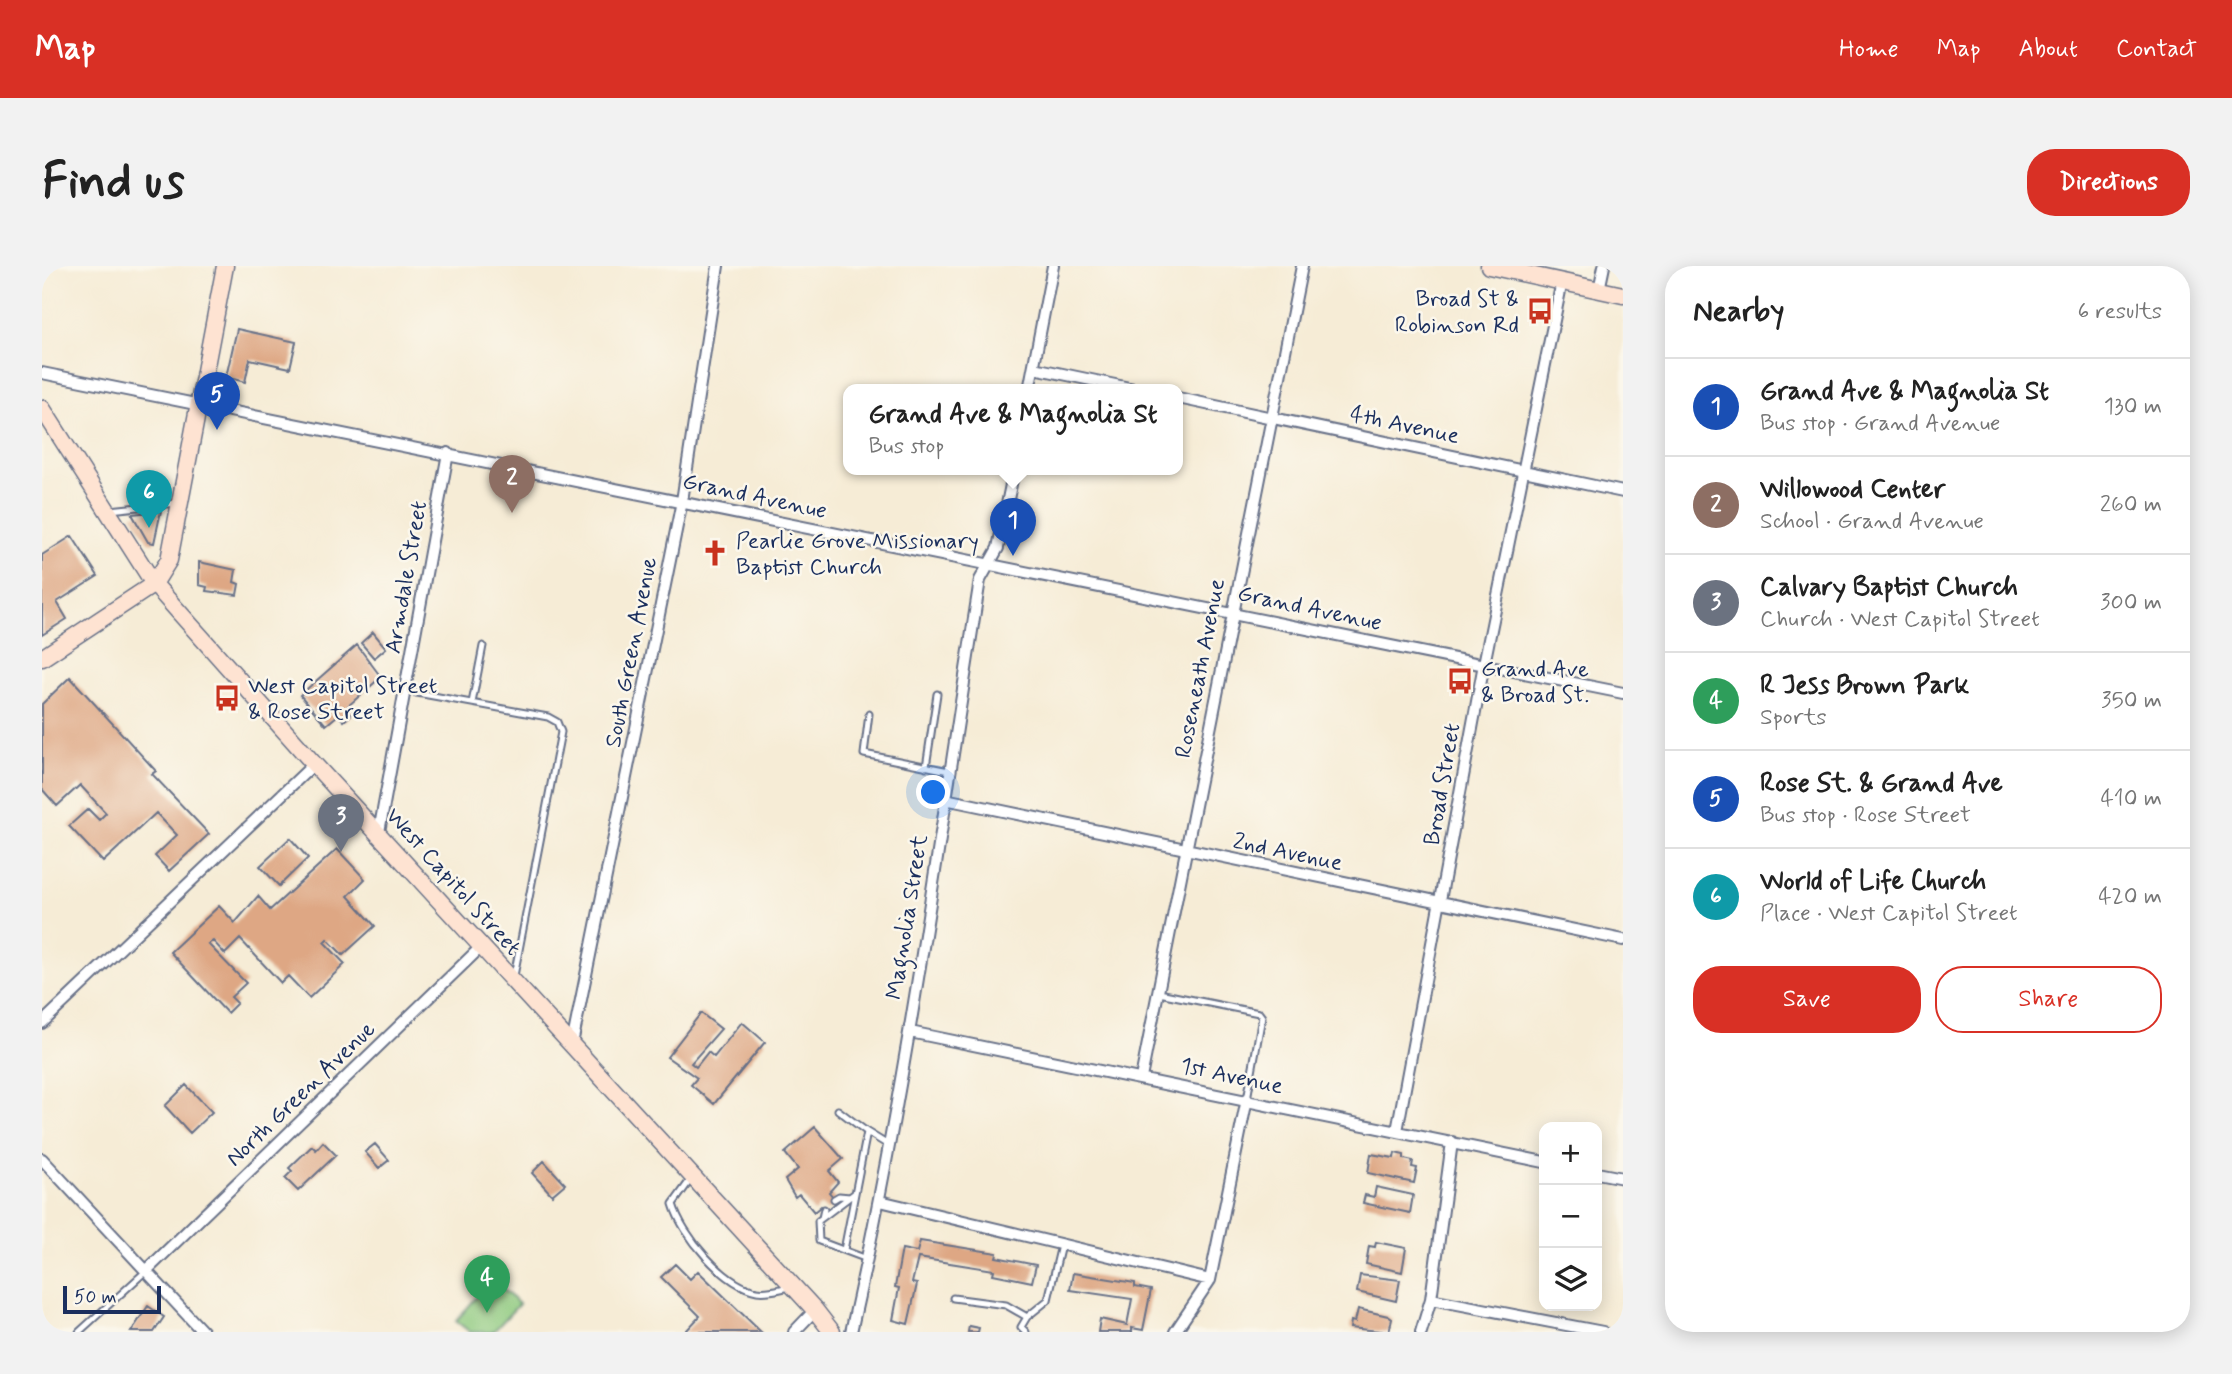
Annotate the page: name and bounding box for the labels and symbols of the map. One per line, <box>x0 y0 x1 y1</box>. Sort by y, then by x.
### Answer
place label: Broad St & Robinson Rd <box>1395 285 1519 341</box>
bus stop icon: Broad St & Robinson Rd <box>1525 296 1555 326</box>
pin: 5 <box>194 372 240 430</box>
street label: 4th Avenue <box>1347 400 1462 452</box>
pin: 2 <box>489 455 535 513</box>
street label: Grand Avenue <box>680 467 829 527</box>
pin: 6 <box>126 470 172 528</box>
pin: 1 <box>990 498 1036 556</box>
street label: Armdale Street <box>379 499 435 656</box>
place label: Pearlie Grove Missionary Baptist Church <box>736 527 979 583</box>
church icon: Pearlie Grove Missionary Baptist Church <box>700 538 730 568</box>
street label: South Green Avenue <box>599 554 665 750</box>
street label: Roseneath Avenue <box>1169 576 1233 761</box>
street label: Grand Avenue <box>1235 579 1384 639</box>
place label: Grand Ave & Broad St. <box>1481 655 1589 711</box>
bus stop icon: Grand Ave & Broad St. <box>1445 666 1475 696</box>
place label: West Capitol Street & Rose Street <box>248 672 437 728</box>
bus stop icon: West Capitol Street & Rose Street <box>212 683 242 713</box>
street label: Broad Street <box>1417 721 1468 848</box>
your location <box>916 775 950 809</box>
pin: 3 <box>318 794 364 852</box>
street label: West Capitol Street <box>378 802 527 963</box>
street label: 2nd Avenue <box>1230 827 1345 879</box>
street label: Magnolia Street <box>880 832 938 1002</box>
street label: North Green Avenue <box>220 1015 383 1174</box>
street label: 1st Avenue <box>1177 1051 1286 1102</box>
pin: 4 <box>464 1255 510 1313</box>
scale bar <box>63 1283 161 1315</box>

